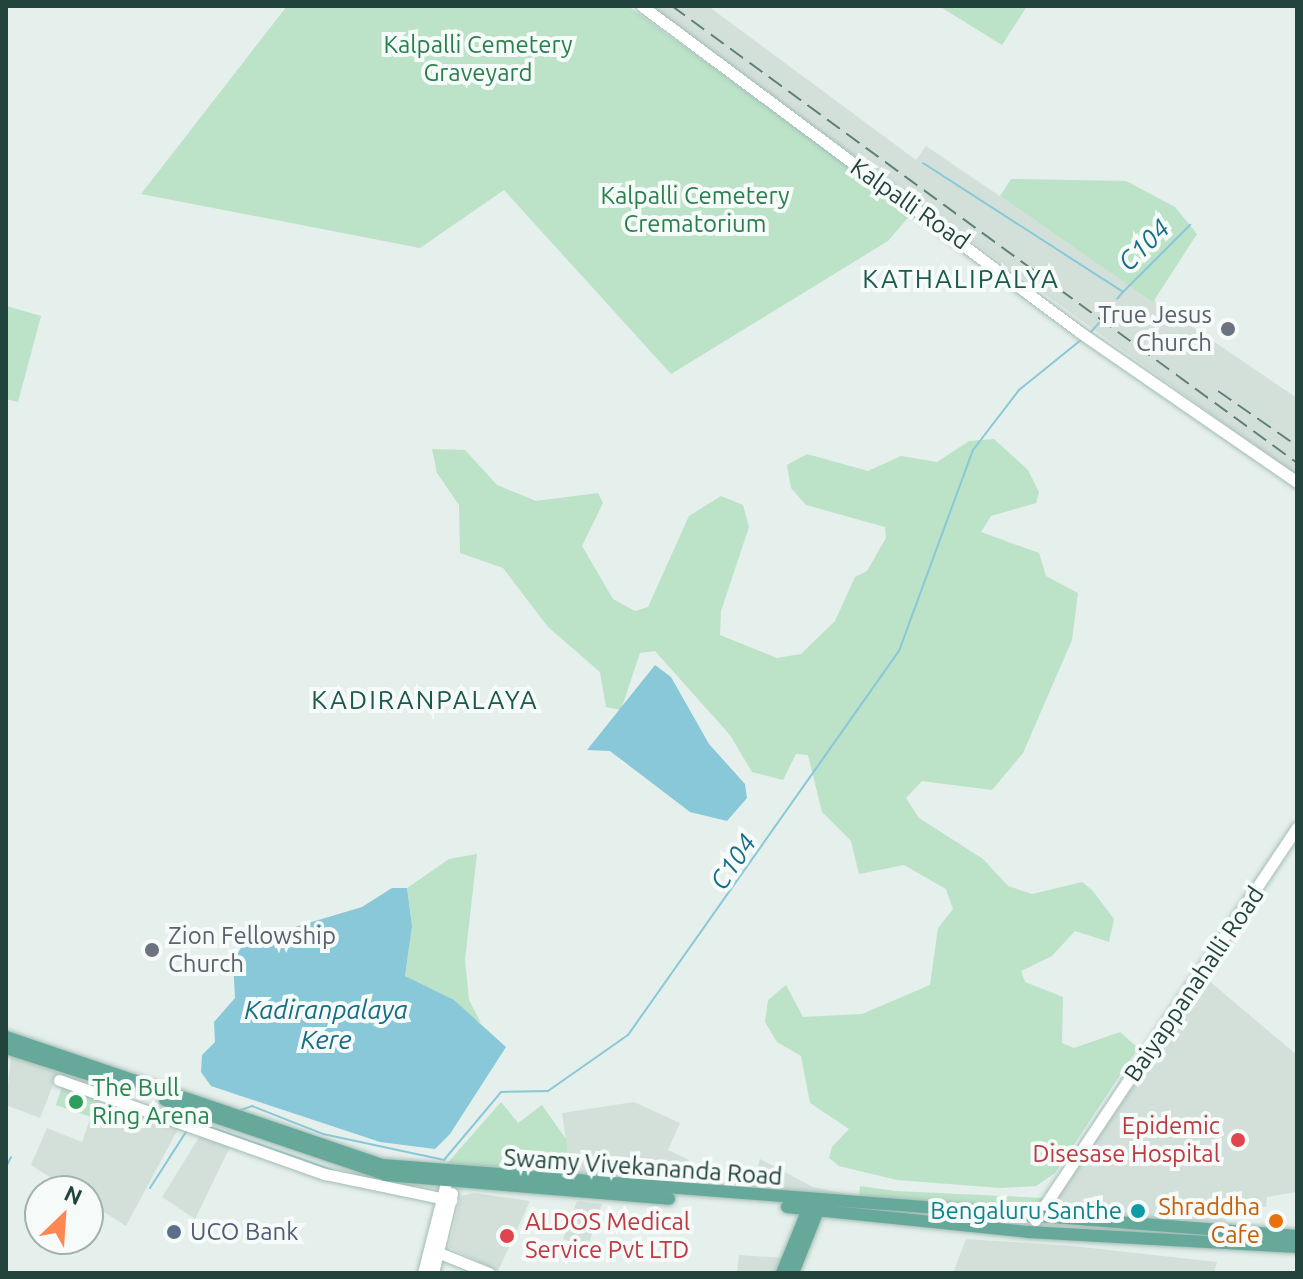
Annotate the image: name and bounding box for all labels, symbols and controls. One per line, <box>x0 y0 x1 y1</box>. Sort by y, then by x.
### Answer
park label: Kalpalli Cemetery Graveyard <box>383 31 573 87</box>
street label: Kalpalli Road <box>845 152 975 256</box>
park label: Kalpalli Cemetery Crematorium <box>600 182 790 238</box>
water label: C104 <box>1112 213 1176 277</box>
district label: KATHALIPALYA <box>862 263 1060 295</box>
place label: True Jesus Church <box>1098 301 1212 357</box>
marker: True Jesus Church <box>1219 320 1237 338</box>
district label: KADIRANPALAYA <box>311 684 539 716</box>
water label: C104 <box>703 828 763 896</box>
street label: Baiyappanahalli Road <box>1118 881 1270 1087</box>
place label: Zion Fellowship Church <box>168 922 336 978</box>
marker: Zion Fellowship Church <box>143 941 161 959</box>
water label: Kadiranpalaya Kere <box>244 994 408 1056</box>
place label: The Bull Ring Arena <box>92 1074 210 1130</box>
marker: The Bull Ring Arena <box>67 1093 85 1111</box>
place label: Epidemic Disesase Hospital <box>1033 1112 1220 1168</box>
marker: Epidemic Disesase Hospital <box>1227 1129 1249 1151</box>
street label: Swamy Vivekananda Road <box>503 1143 783 1191</box>
north arrow <box>24 1175 104 1255</box>
text: N <box>61 1180 86 1209</box>
place label: Shraddha Cafe <box>1158 1193 1260 1249</box>
place label: Bengaluru Santhe <box>930 1197 1122 1225</box>
marker: Bengaluru Santhe <box>1129 1202 1147 1220</box>
place label: ALDOS Medical Service Pvt LTD <box>525 1208 690 1264</box>
marker: Shraddha Cafe <box>1267 1212 1285 1230</box>
place label: UCO Bank <box>190 1218 298 1246</box>
marker: UCO Bank <box>165 1223 183 1241</box>
marker: ALDOS Medical Service Pvt LTD <box>496 1225 518 1247</box>

